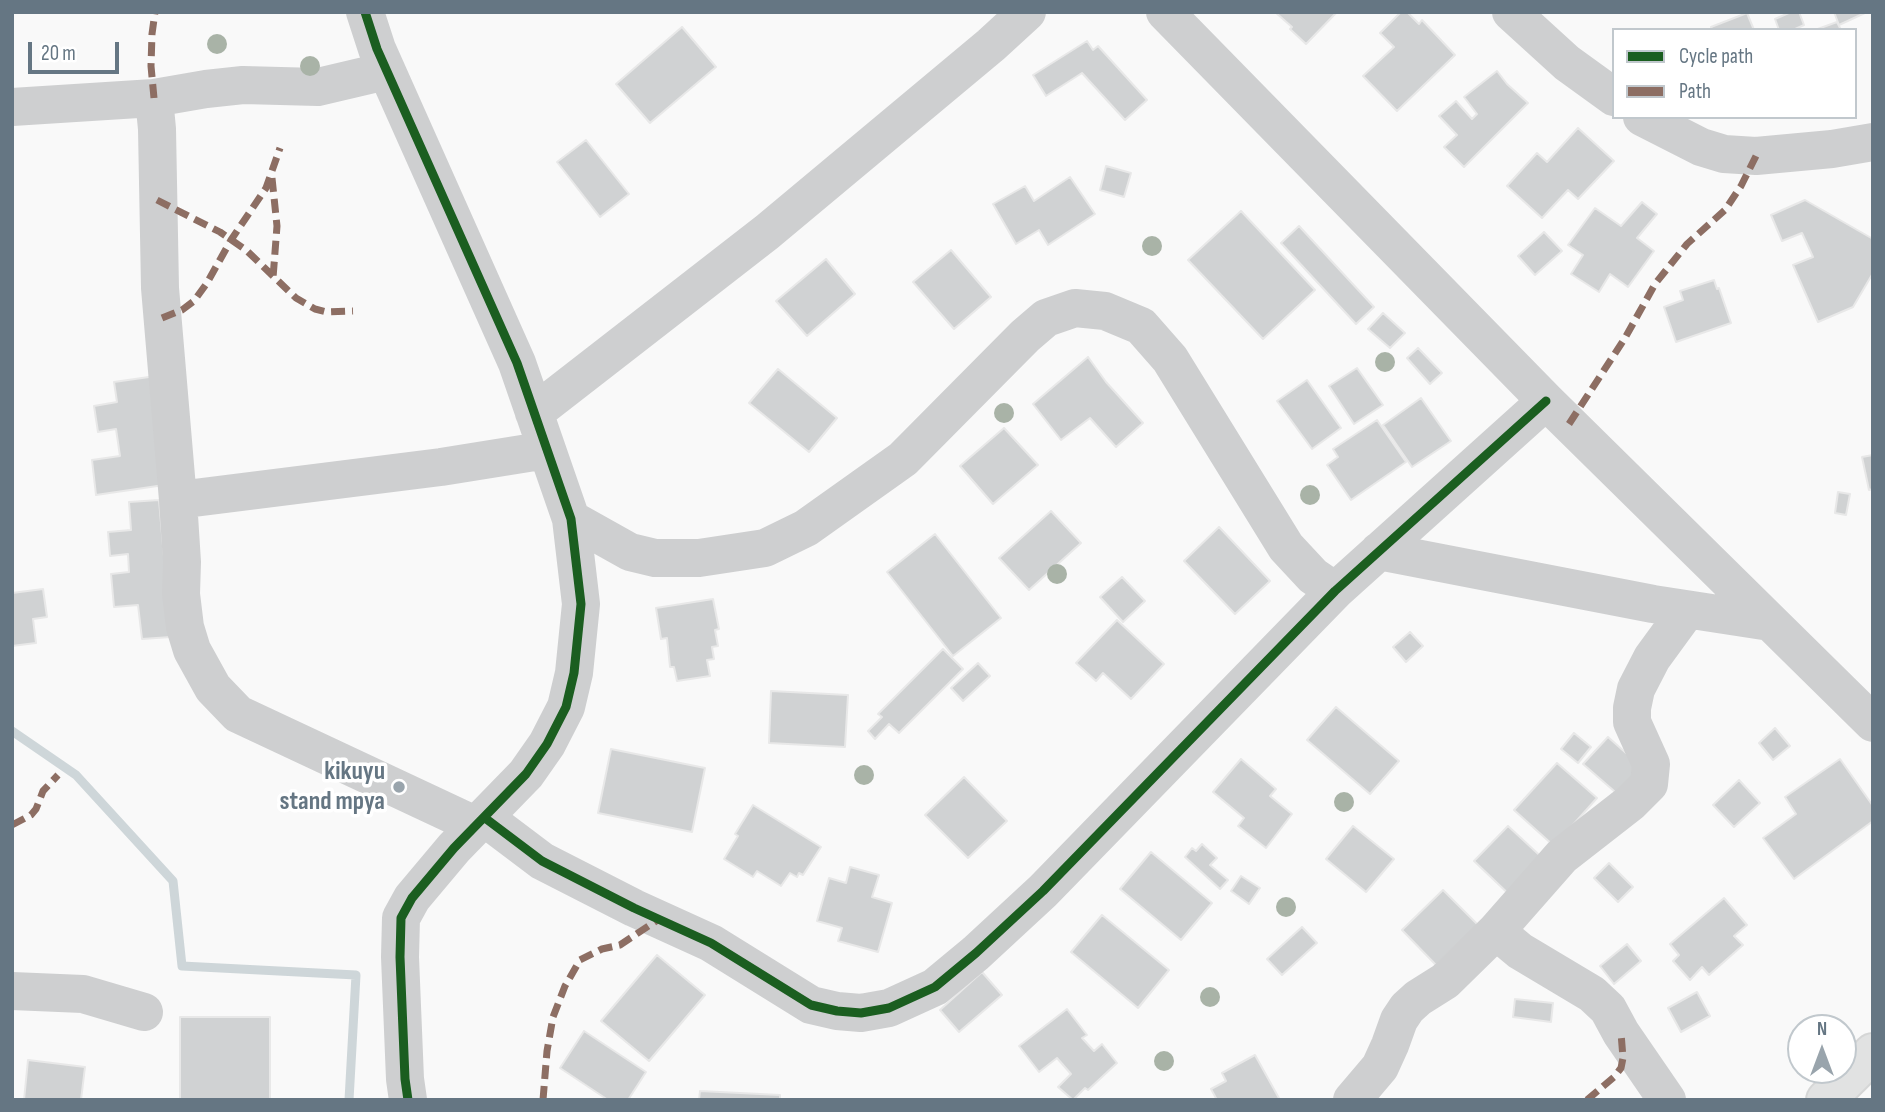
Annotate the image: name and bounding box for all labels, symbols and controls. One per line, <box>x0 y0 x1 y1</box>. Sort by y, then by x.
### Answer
scale bar <box>32 28 122 72</box>
legend <box>1612 28 1857 119</box>
text: 20 m <box>41 41 76 66</box>
text: Cycle path <box>1679 44 1753 69</box>
text: Path <box>1679 79 1711 104</box>
place label: kikuyu stand mpya <box>279 756 385 818</box>
marker: kikuyu stand mpya <box>391 779 407 795</box>
north arrow <box>1787 1014 1857 1084</box>
text: N <box>1817 1018 1827 1041</box>

